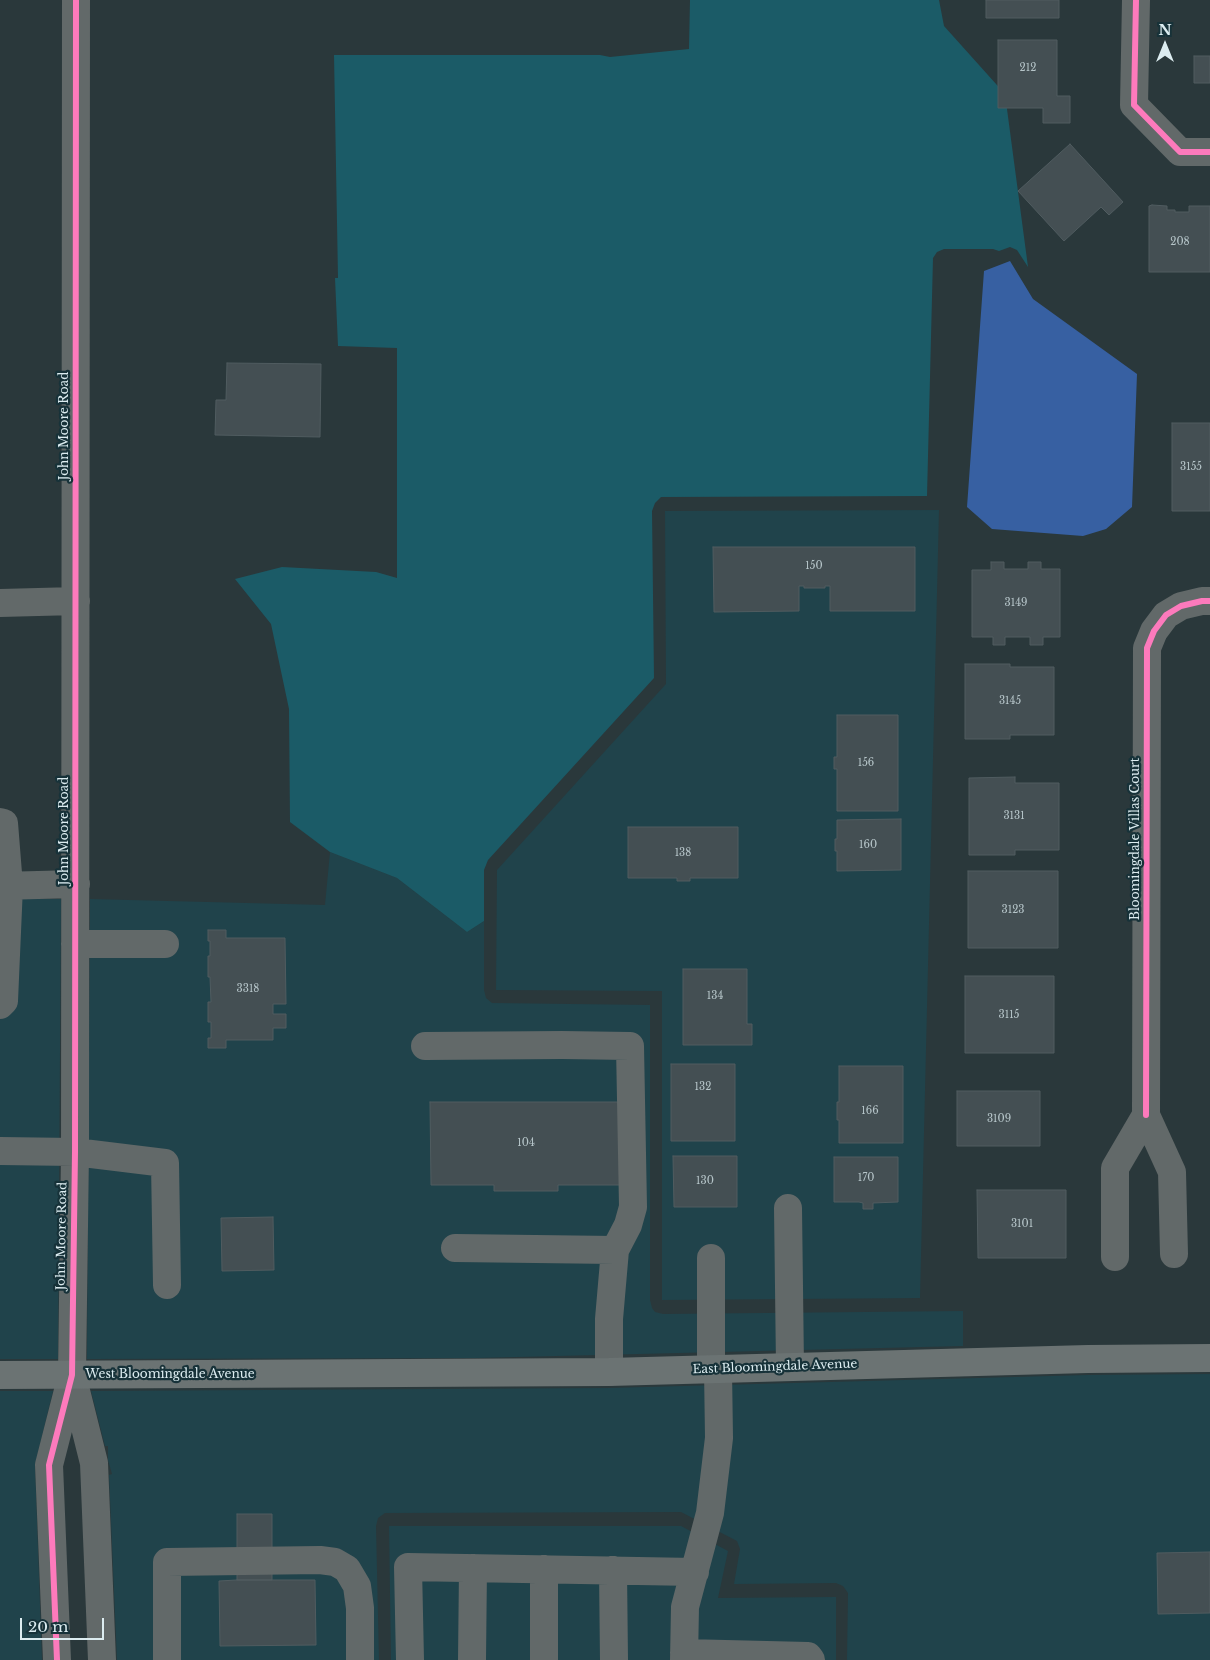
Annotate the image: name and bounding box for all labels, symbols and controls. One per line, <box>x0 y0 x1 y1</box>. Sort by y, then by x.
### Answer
north arrow <box>1140 20 1190 70</box>
text: N <box>1158 21 1172 39</box>
house number: 212 <box>1020 62 1036 74</box>
house number: 208 <box>1170 236 1190 248</box>
street label: John Moore Road <box>58 372 72 480</box>
house number: 3155 <box>1180 461 1202 473</box>
house number: 150 <box>805 560 823 572</box>
house number: 3149 <box>1005 597 1027 609</box>
house number: 3145 <box>999 695 1021 707</box>
house number: 156 <box>858 757 874 769</box>
street label: Bloomingdale Villas Court <box>1129 758 1143 920</box>
street label: John Moore Road <box>58 777 72 885</box>
house number: 3131 <box>1003 810 1025 822</box>
house number: 160 <box>859 839 877 851</box>
house number: 138 <box>675 847 691 859</box>
house number: 3123 <box>1002 904 1024 916</box>
house number: 3318 <box>237 983 259 995</box>
house number: 134 <box>707 990 723 1002</box>
house number: 3115 <box>999 1009 1019 1021</box>
house number: 132 <box>695 1081 711 1093</box>
house number: 166 <box>861 1105 879 1117</box>
house number: 3109 <box>987 1113 1011 1125</box>
house number: 104 <box>517 1137 535 1149</box>
house number: 170 <box>858 1172 874 1184</box>
house number: 130 <box>696 1175 714 1187</box>
street label: John Moore Road <box>54 1182 70 1290</box>
house number: 3101 <box>1011 1218 1033 1230</box>
street label: East Bloomingdale Avenue <box>692 1357 858 1377</box>
street label: West Bloomingdale Avenue <box>85 1368 255 1382</box>
scale bar <box>22 1608 106 1640</box>
text: 20 m <box>28 1617 68 1636</box>

